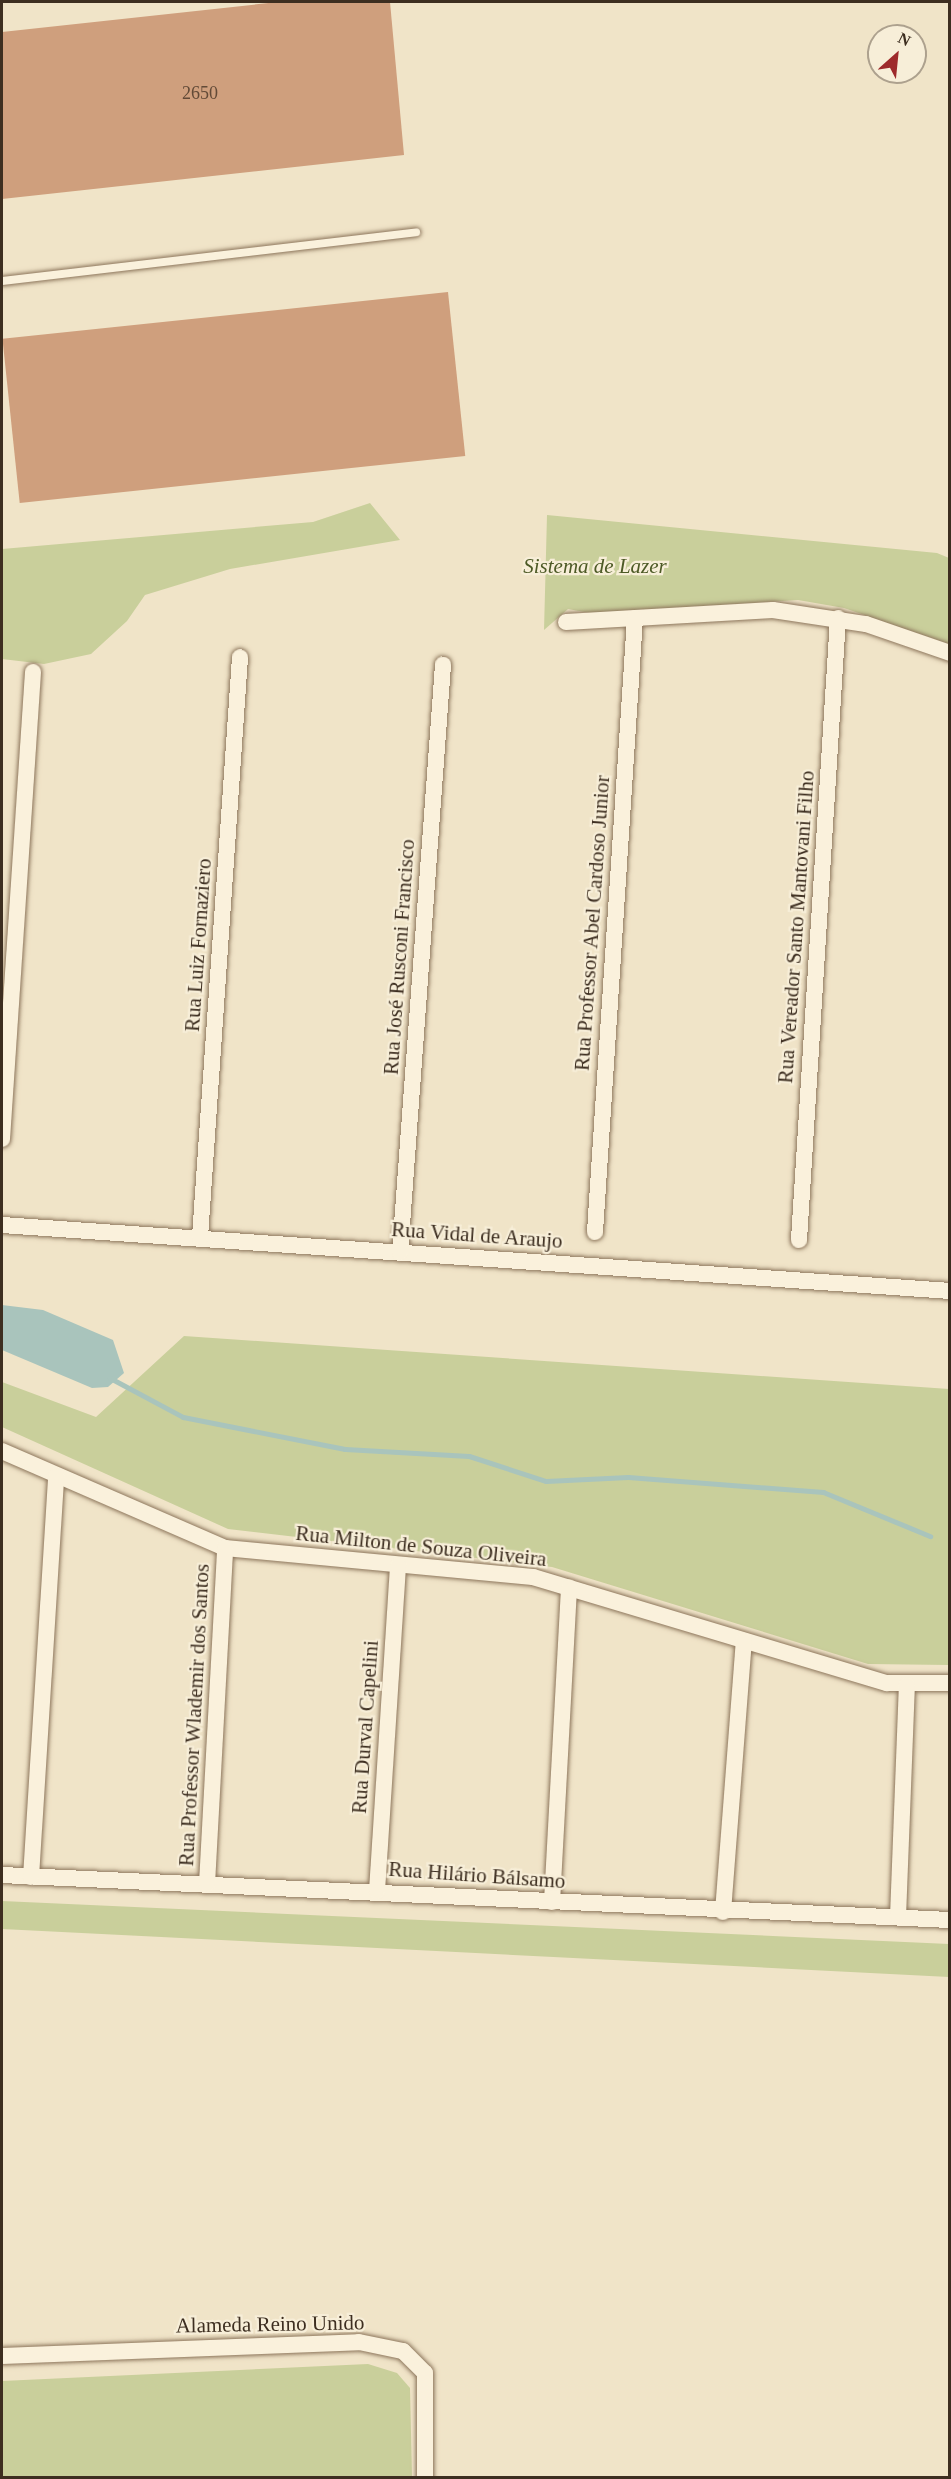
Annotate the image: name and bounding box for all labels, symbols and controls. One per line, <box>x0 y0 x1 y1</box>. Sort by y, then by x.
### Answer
north arrow <box>867 24 927 84</box>
text: N <box>895 29 914 49</box>
house number: 2650 <box>182 82 218 104</box>
park label: Sistema de Lazer <box>523 553 667 579</box>
street label: Rua Vereador Santo Mantovani Filho <box>772 770 820 1084</box>
street label: Rua Professor Abel Cardoso Junior <box>569 774 615 1072</box>
street label: Rua José Rusconi Francisco <box>378 838 420 1076</box>
street label: Rua Luiz Fornaziero <box>179 857 217 1033</box>
street label: Rua Vidal de Araujo <box>390 1216 564 1254</box>
street label: Rua Milton de Souza Oliveira <box>294 1520 548 1572</box>
street label: Rua Professor Wlademir dos Santos <box>173 1563 215 1867</box>
street label: Rua Durval Capelini <box>346 1639 384 1815</box>
street label: Rua Hilário Bálsamo <box>388 1856 566 1894</box>
street label: Alameda Reino Unido <box>175 2310 365 2338</box>

